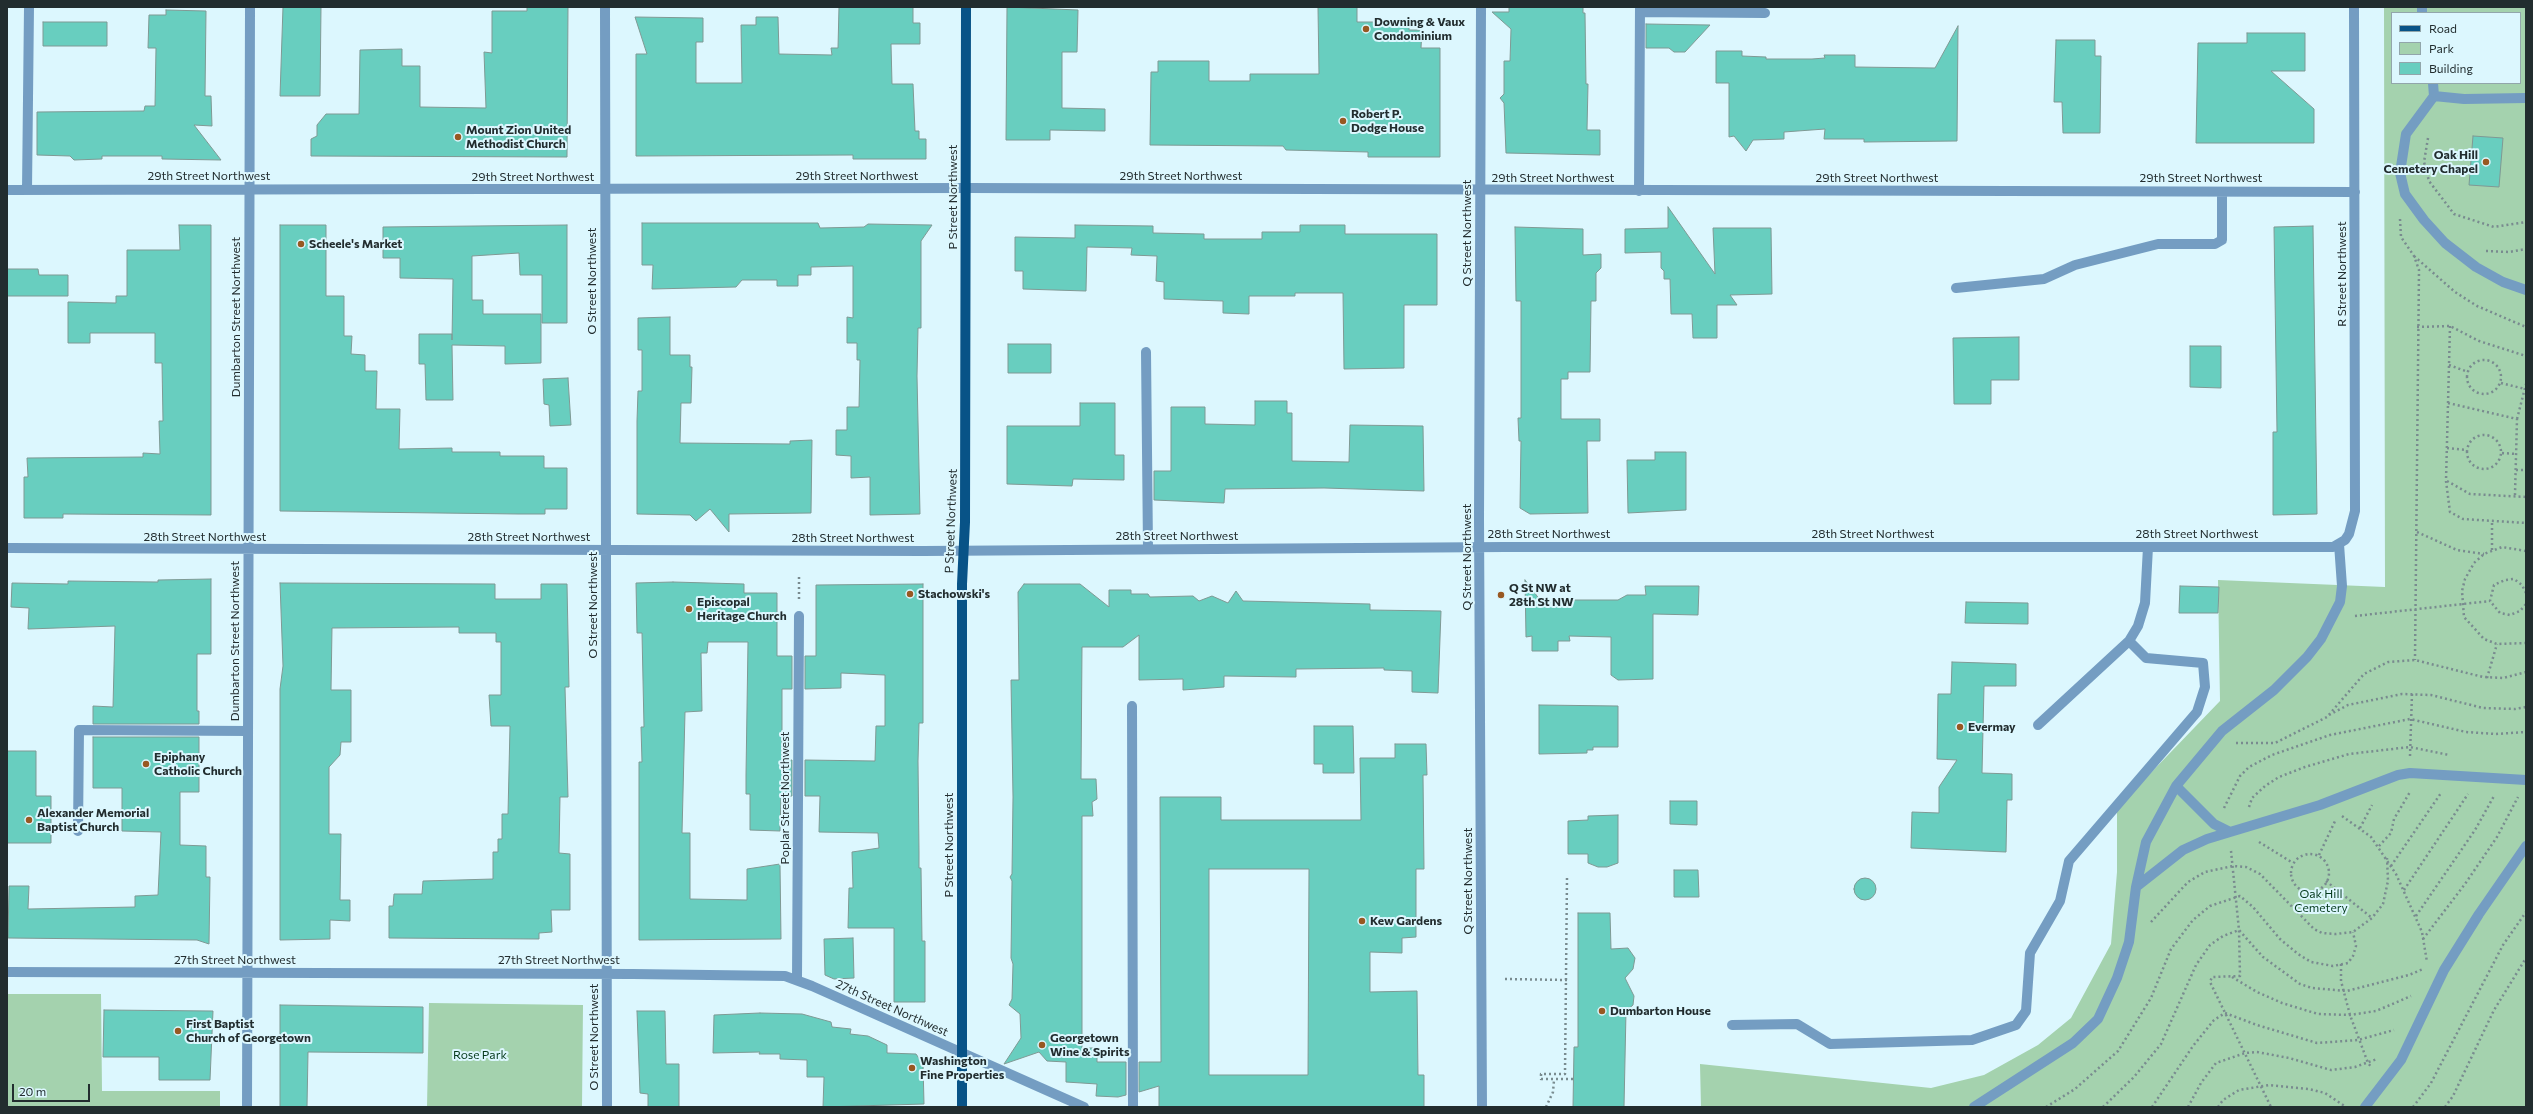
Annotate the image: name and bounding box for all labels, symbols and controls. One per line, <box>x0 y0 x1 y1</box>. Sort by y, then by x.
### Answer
legend <box>2391 12 2521 84</box>
place label: Downing & Vaux Condominium <box>1374 15 1465 43</box>
text: Road <box>2429 21 2457 35</box>
marker: Downing & Vaux Condominium <box>1361 24 1371 34</box>
text: Park <box>2429 41 2454 55</box>
text: Building <box>2429 61 2473 75</box>
place label: Robert P. Dodge House <box>1351 107 1424 135</box>
marker: Robert P. Dodge House <box>1338 116 1348 126</box>
place label: Mount Zion United Methodist Church <box>466 123 571 151</box>
marker: Mount Zion United Methodist Church <box>453 132 463 142</box>
street label: P Street Northwest <box>946 145 960 249</box>
place label: Oak Hill Cemetery Chapel <box>2383 148 2478 176</box>
marker: Oak Hill Cemetery Chapel <box>2481 157 2491 167</box>
street label: 29th Street Northwest <box>148 169 270 183</box>
street label: 29th Street Northwest <box>796 169 918 183</box>
street label: 29th Street Northwest <box>1120 169 1242 183</box>
street label: 29th Street Northwest <box>472 170 594 184</box>
street label: 29th Street Northwest <box>1492 171 1614 185</box>
street label: 29th Street Northwest <box>1816 171 1938 185</box>
street label: 29th Street Northwest <box>2140 171 2262 185</box>
street label: Q Street Northwest <box>1460 179 1474 287</box>
street label: R Street Northwest <box>2335 221 2349 327</box>
street label: O Street Northwest <box>585 227 599 335</box>
street label: Dumbarton Street Northwest <box>229 237 243 397</box>
place label: Scheele's Market <box>309 237 402 251</box>
marker: Scheele's Market <box>296 239 306 249</box>
street label: P Street Northwest <box>942 468 960 574</box>
street label: Q Street Northwest <box>1460 503 1474 611</box>
street label: 28th Street Northwest <box>1488 527 1610 541</box>
street label: 28th Street Northwest <box>1812 527 1934 541</box>
street label: 28th Street Northwest <box>2136 527 2258 541</box>
street label: 28th Street Northwest <box>1116 529 1238 543</box>
street label: 28th Street Northwest <box>144 530 266 544</box>
street label: 28th Street Northwest <box>468 530 590 544</box>
street label: 28th Street Northwest <box>792 531 914 545</box>
street label: O Street Northwest <box>586 551 600 659</box>
street label: Dumbarton Street Northwest <box>228 561 242 721</box>
place label: Q St NW at 28th St NW <box>1509 581 1573 609</box>
place label: Stachowski's <box>918 587 990 601</box>
marker: Stachowski's <box>905 589 915 599</box>
marker: Q St NW at 28th St NW <box>1496 590 1506 600</box>
place label: Episcopal Heritage Church <box>697 595 787 623</box>
marker: Episcopal Heritage Church <box>684 604 694 614</box>
place label: Evermay <box>1968 720 2016 734</box>
marker: Evermay <box>1955 722 1965 732</box>
street label: Poplar Street Northwest <box>778 732 792 864</box>
place label: Epiphany Catholic Church <box>154 750 242 778</box>
marker: Epiphany Catholic Church <box>141 759 151 769</box>
street label: P Street Northwest <box>942 793 956 897</box>
place label: Alexander Memorial Baptist Church <box>37 806 149 834</box>
marker: Alexander Memorial Baptist Church <box>24 815 34 825</box>
street label: Q Street Northwest <box>1461 827 1475 935</box>
park label: Oak Hill Cemetery <box>2294 887 2348 915</box>
place label: Kew Gardens <box>1370 914 1442 928</box>
marker: Kew Gardens <box>1357 916 1367 926</box>
street label: 27th Street Northwest <box>174 953 296 967</box>
street label: 27th Street Northwest <box>498 953 620 967</box>
street label: 27th Street Northwest <box>833 977 951 1039</box>
street label: O Street Northwest <box>587 983 601 1091</box>
place label: Dumbarton House <box>1610 1004 1711 1018</box>
marker: Dumbarton House <box>1597 1006 1607 1016</box>
place label: First Baptist Church of Georgetown <box>186 1017 311 1045</box>
marker: First Baptist Church of Georgetown <box>173 1026 183 1036</box>
place label: Georgetown Wine & Spirits <box>1050 1031 1130 1059</box>
marker: Georgetown Wine & Spirits <box>1037 1040 1047 1050</box>
park label: Rose Park <box>453 1048 507 1062</box>
place label: Washington Fine Properties <box>920 1054 1004 1082</box>
marker: Washington Fine Properties <box>907 1063 917 1073</box>
scale bar <box>14 1076 92 1102</box>
text: 20 m <box>19 1084 46 1098</box>

